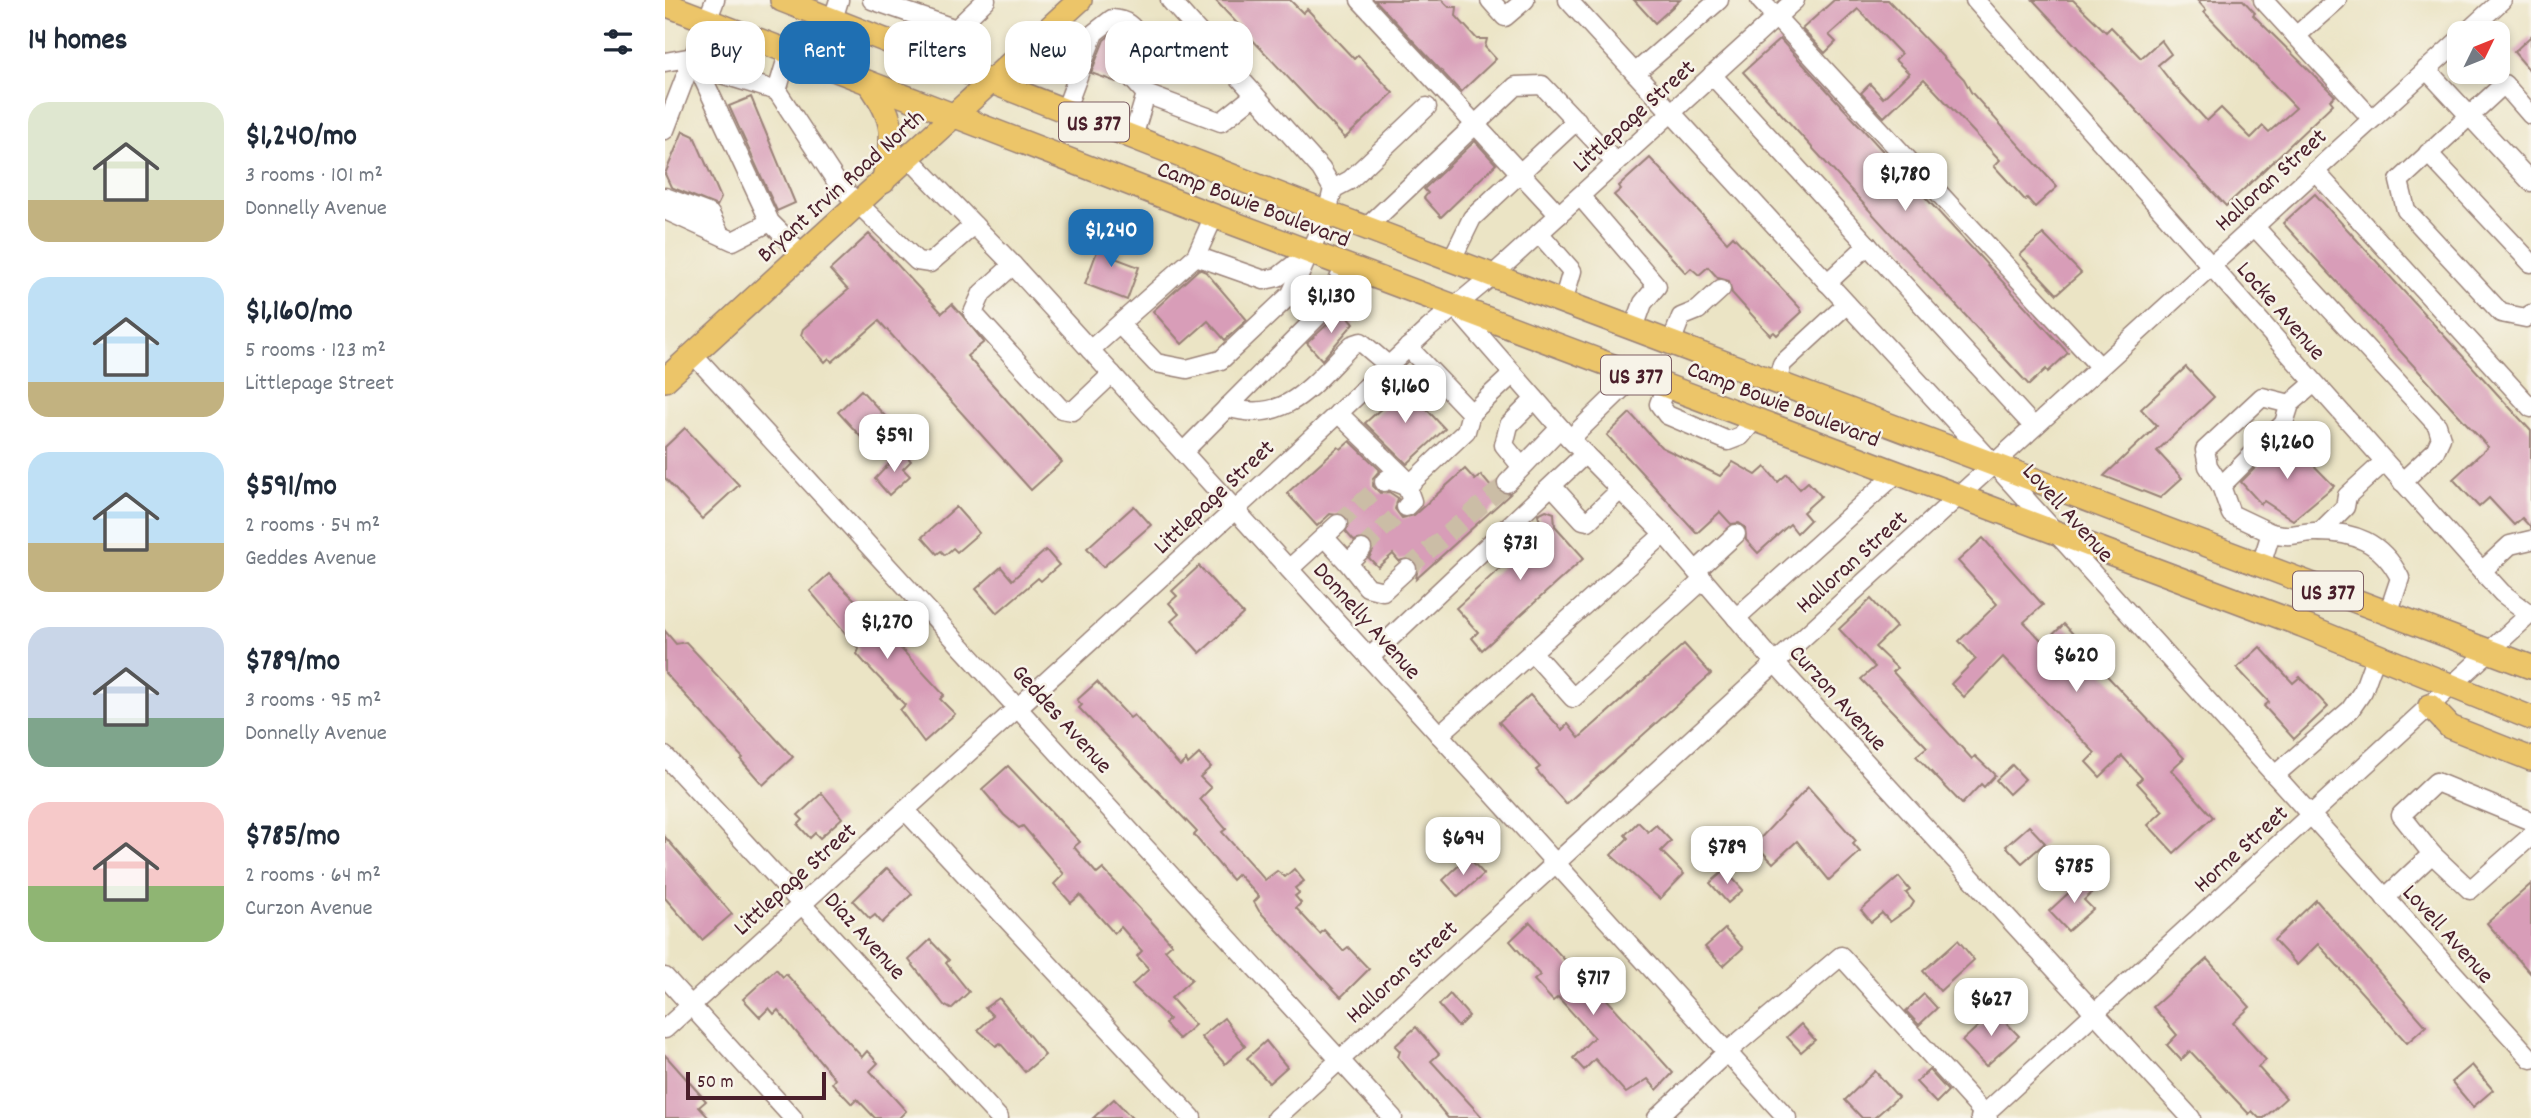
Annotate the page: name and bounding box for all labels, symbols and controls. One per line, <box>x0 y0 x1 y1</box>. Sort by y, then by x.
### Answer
text: 14 homes <box>28 21 127 64</box>
chip: Buy <box>686 21 765 84</box>
chip: Rent <box>779 21 870 84</box>
chip: Filters <box>884 21 991 84</box>
chip: New <box>1005 21 1091 84</box>
chip: Apartment <box>1105 21 1253 84</box>
north arrow <box>2447 21 2509 84</box>
map controls <box>2447 21 2510 84</box>
icon: filters <box>599 23 637 61</box>
street label: Littlepage Street <box>1566 53 1704 182</box>
street label: Bryant Irvin Road North <box>750 102 934 272</box>
road number: US 377 <box>1059 102 1129 141</box>
text: $1,240/mo <box>245 117 357 160</box>
street label: Halloran Street <box>2208 121 2336 241</box>
icon: home <box>84 130 168 214</box>
street label: Camp Bowie Boulevard <box>1152 153 1354 258</box>
pin: $1,780 <box>1848 154 1962 213</box>
text: $1,780 <box>1879 159 1931 192</box>
text: 3 rooms · 101 m² <box>245 160 383 193</box>
text: Donnelly Avenue <box>245 193 387 226</box>
pin: $1,240 <box>1054 210 1168 269</box>
text: $1,240 <box>1084 215 1138 248</box>
street label: Locke Avenue <box>2227 255 2332 369</box>
pin: $1,130 <box>1274 276 1388 335</box>
text: $1,130 <box>1307 281 1355 314</box>
text: $1,160/mo <box>245 292 353 335</box>
icon: home <box>84 305 168 389</box>
text: 5 rooms · 123 m² <box>245 335 386 368</box>
street label: Camp Bowie Boulevard <box>1682 353 1884 458</box>
road number: US 377 <box>1601 356 1671 394</box>
pin: $1,160 <box>1348 366 1462 425</box>
text: Littlepage Street <box>245 368 394 401</box>
text: $1,160 <box>1380 371 1430 404</box>
pin: $591 <box>853 414 935 474</box>
text: $591 <box>875 420 913 453</box>
pin: $1,260 <box>2230 421 2344 481</box>
text: $1,260 <box>2260 427 2314 460</box>
street label: Littlepage Street <box>1147 433 1284 564</box>
street label: Lovell Avenue <box>2013 457 2121 571</box>
text: $591/mo <box>245 467 337 510</box>
icon: home <box>84 480 168 564</box>
street label: Halloran Street <box>1789 503 1917 623</box>
text: 2 rooms · 54 m² <box>245 510 380 543</box>
pin: $731 <box>1479 522 1561 582</box>
text: $731 <box>1502 528 1538 561</box>
text: Geddes Avenue <box>245 543 376 576</box>
street label: Donnelly Avenue <box>1304 556 1428 688</box>
road number: US 377 <box>2293 572 2363 610</box>
pin: $1,270 <box>830 602 944 661</box>
text: $1,270 <box>861 607 913 640</box>
pin: $620 <box>2035 634 2117 694</box>
street label: Curzon Avenue <box>1780 638 1894 760</box>
text: $620 <box>2053 640 2099 673</box>
text: $789/mo <box>245 642 340 685</box>
icon: home <box>84 655 168 739</box>
street label: Geddes Avenue <box>1002 658 1119 782</box>
text: 3 rooms · 95 m² <box>245 685 381 718</box>
text: Donnelly Avenue <box>245 718 387 751</box>
street label: Horne Street <box>2187 798 2297 902</box>
street label: Littlepage Street <box>727 816 865 945</box>
text: $785/mo <box>245 817 340 860</box>
pin: $694 <box>1422 818 1504 877</box>
text: $694 <box>1441 823 1485 856</box>
pin: $789 <box>1686 826 1768 886</box>
icon: home <box>84 830 168 914</box>
text: $789 <box>1707 832 1747 865</box>
pin: $785 <box>2033 846 2115 905</box>
text: $785 <box>2054 851 2094 884</box>
text: 2 rooms · 64 m² <box>245 860 381 893</box>
street label: Lovell Avenue <box>2393 878 2501 992</box>
street label: Diaz Avenue <box>815 885 913 989</box>
text: Curzon Avenue <box>245 893 373 926</box>
street label: Halloran Street <box>1339 913 1467 1033</box>
pin: $717 <box>1552 958 1634 1017</box>
text: $717 <box>1576 963 1610 996</box>
pin: $627 <box>1950 978 2032 1038</box>
text: $627 <box>1970 984 2012 1017</box>
scale bar <box>686 1069 826 1101</box>
text: 50 m <box>697 1070 734 1097</box>

